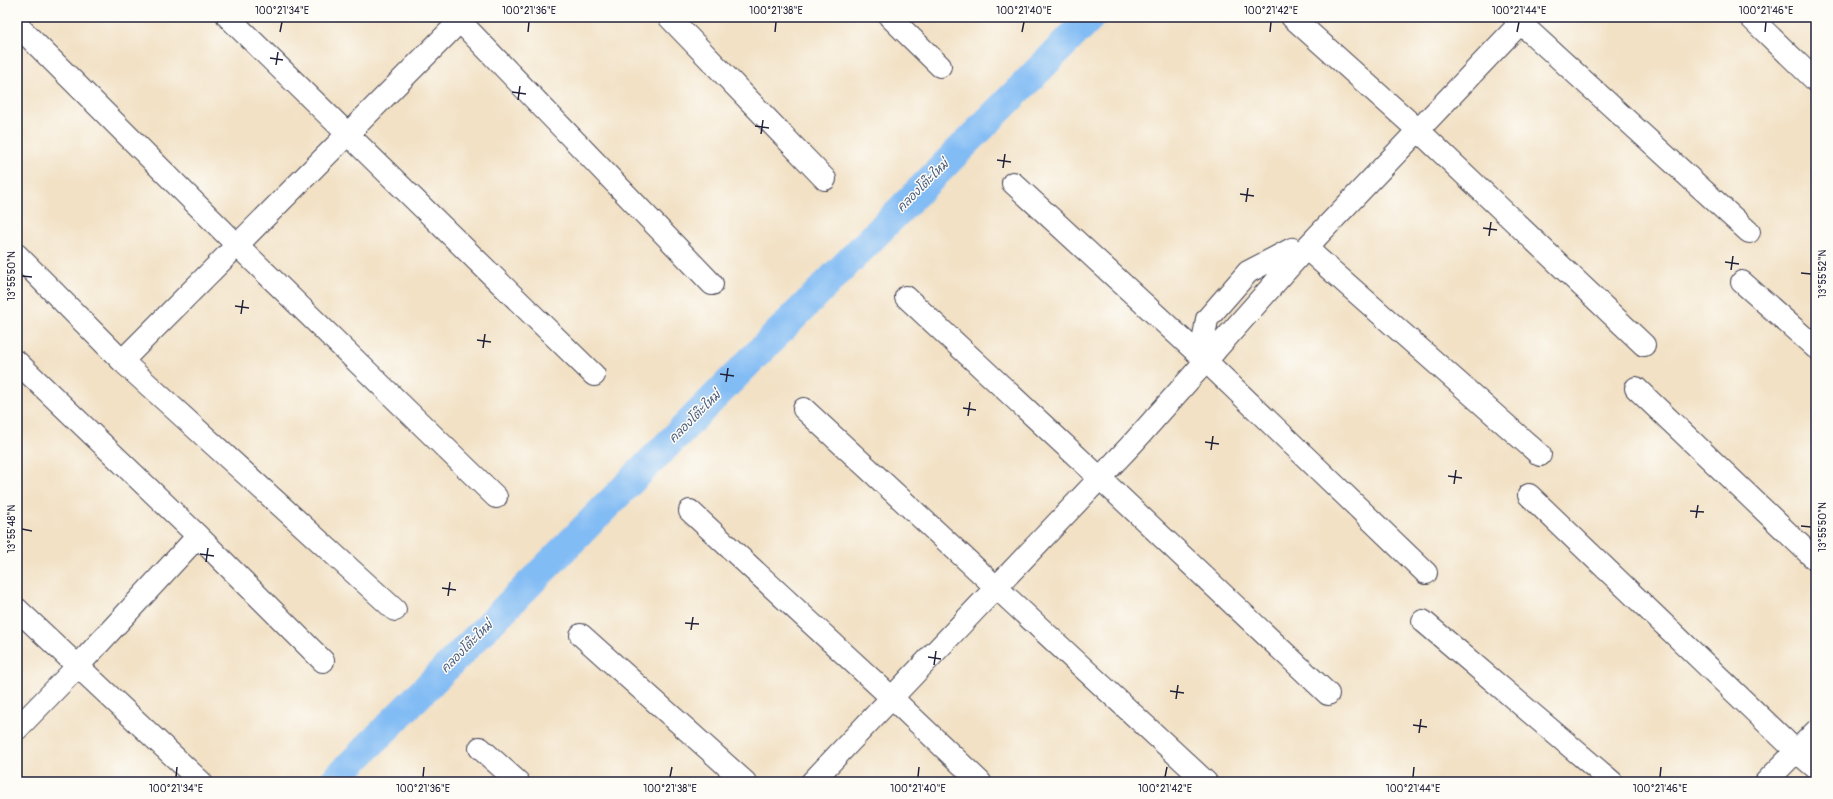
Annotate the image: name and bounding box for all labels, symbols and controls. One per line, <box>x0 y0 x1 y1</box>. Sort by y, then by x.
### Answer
text: 100°21'34"E <box>255 5 309 17</box>
text: 100°21'36"E <box>502 5 556 17</box>
text: 100°21'38"E <box>749 5 803 17</box>
text: 100°21'40"E <box>996 5 1052 17</box>
text: 100°21'42"E <box>1244 5 1298 17</box>
text: 100°21'44"E <box>1492 5 1546 17</box>
text: 100°21'46"E <box>1739 5 1793 17</box>
water label: คลองโต๊ะใหม่ <box>893 155 953 215</box>
text: 13°55'52"N <box>1817 250 1829 298</box>
text: 13°55'50"N <box>6 251 18 301</box>
water label: คลองโต๊ะใหม่ <box>665 386 725 446</box>
text: 13°55'50"N <box>1817 502 1829 552</box>
text: 13°55'48"N <box>6 505 18 553</box>
water label: คลองโต๊ะใหม่ <box>437 616 497 676</box>
text: 100°21'34"E <box>149 783 203 795</box>
text: 100°21'36"E <box>396 783 450 795</box>
text: 100°21'38"E <box>643 783 697 795</box>
text: 100°21'40"E <box>890 783 946 795</box>
text: 100°21'42"E <box>1138 783 1192 795</box>
text: 100°21'44"E <box>1386 783 1440 795</box>
text: 100°21'46"E <box>1633 783 1687 795</box>

